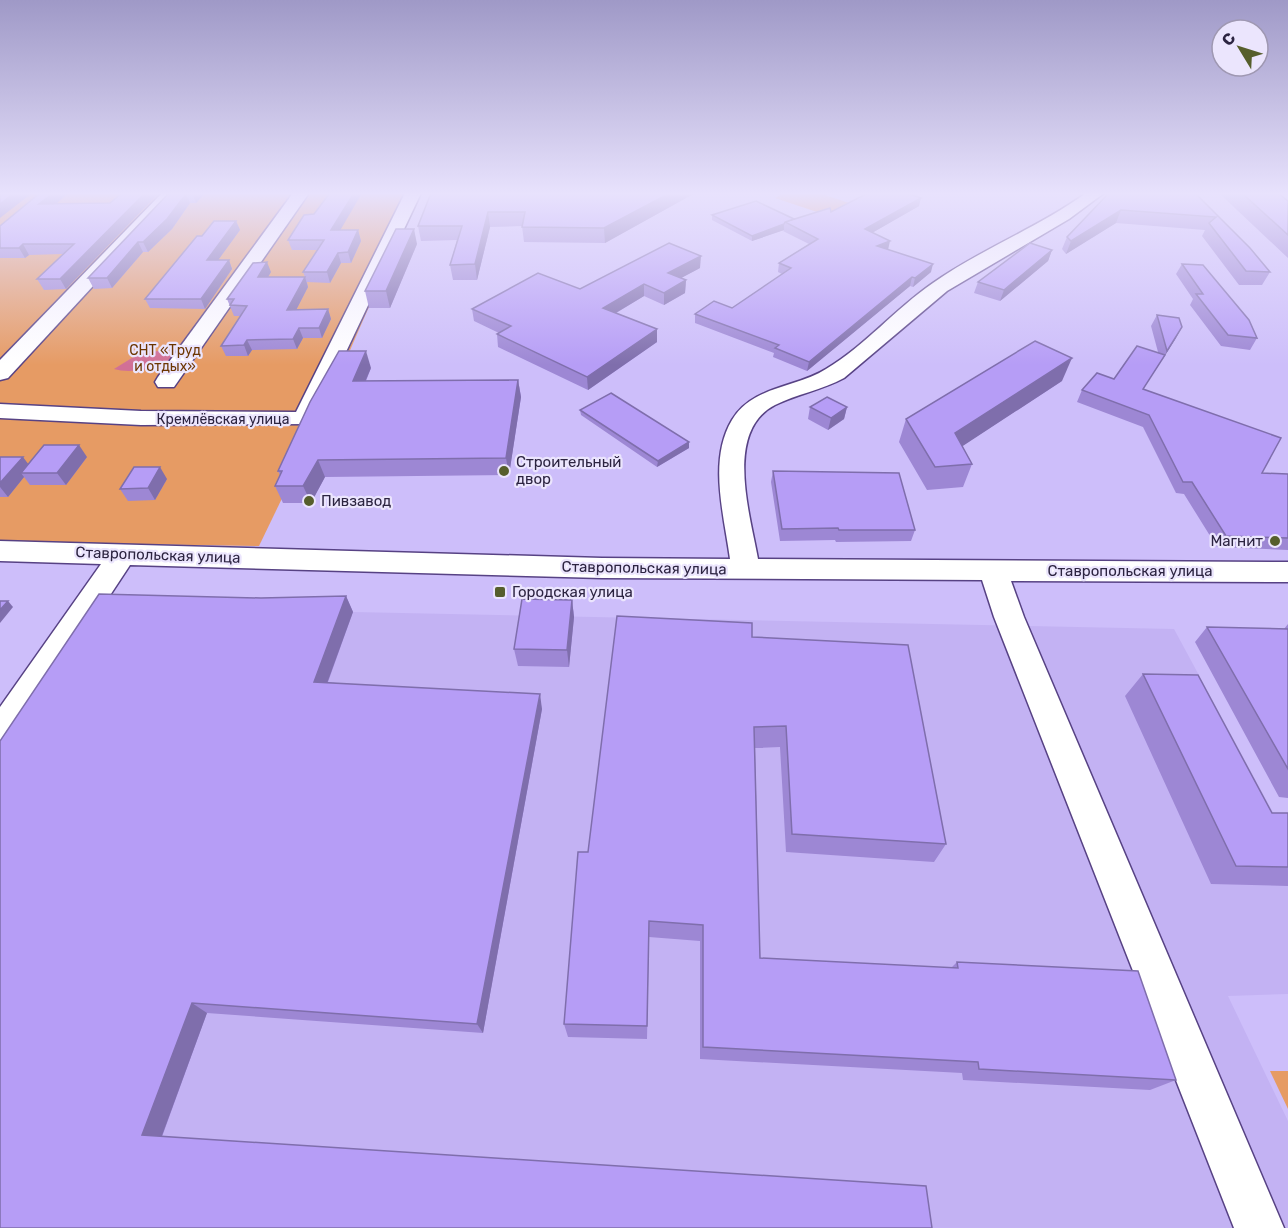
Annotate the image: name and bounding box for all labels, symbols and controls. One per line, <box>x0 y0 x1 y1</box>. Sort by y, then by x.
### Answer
north arrow <box>1210 18 1270 78</box>
text: С <box>1218 29 1240 49</box>
park label: СНТ «Труд и отдых» <box>129 342 201 375</box>
street label: Кремлёвская улица <box>157 411 289 428</box>
place label: Строительный двор <box>516 453 621 488</box>
marker: Строительный двор <box>497 464 511 478</box>
place label: Пивзавод <box>321 492 391 510</box>
marker: Пивзавод <box>302 494 316 508</box>
place label: Магнит <box>1210 532 1263 550</box>
marker: Магнит <box>1268 534 1282 548</box>
street label: Ставропольская улица <box>75 543 241 567</box>
street label: Ставропольская улица <box>561 558 727 578</box>
street label: Ставропольская улица <box>1047 562 1213 580</box>
place label: Городская улица <box>512 583 633 601</box>
marker: Городская улица <box>493 585 507 599</box>

